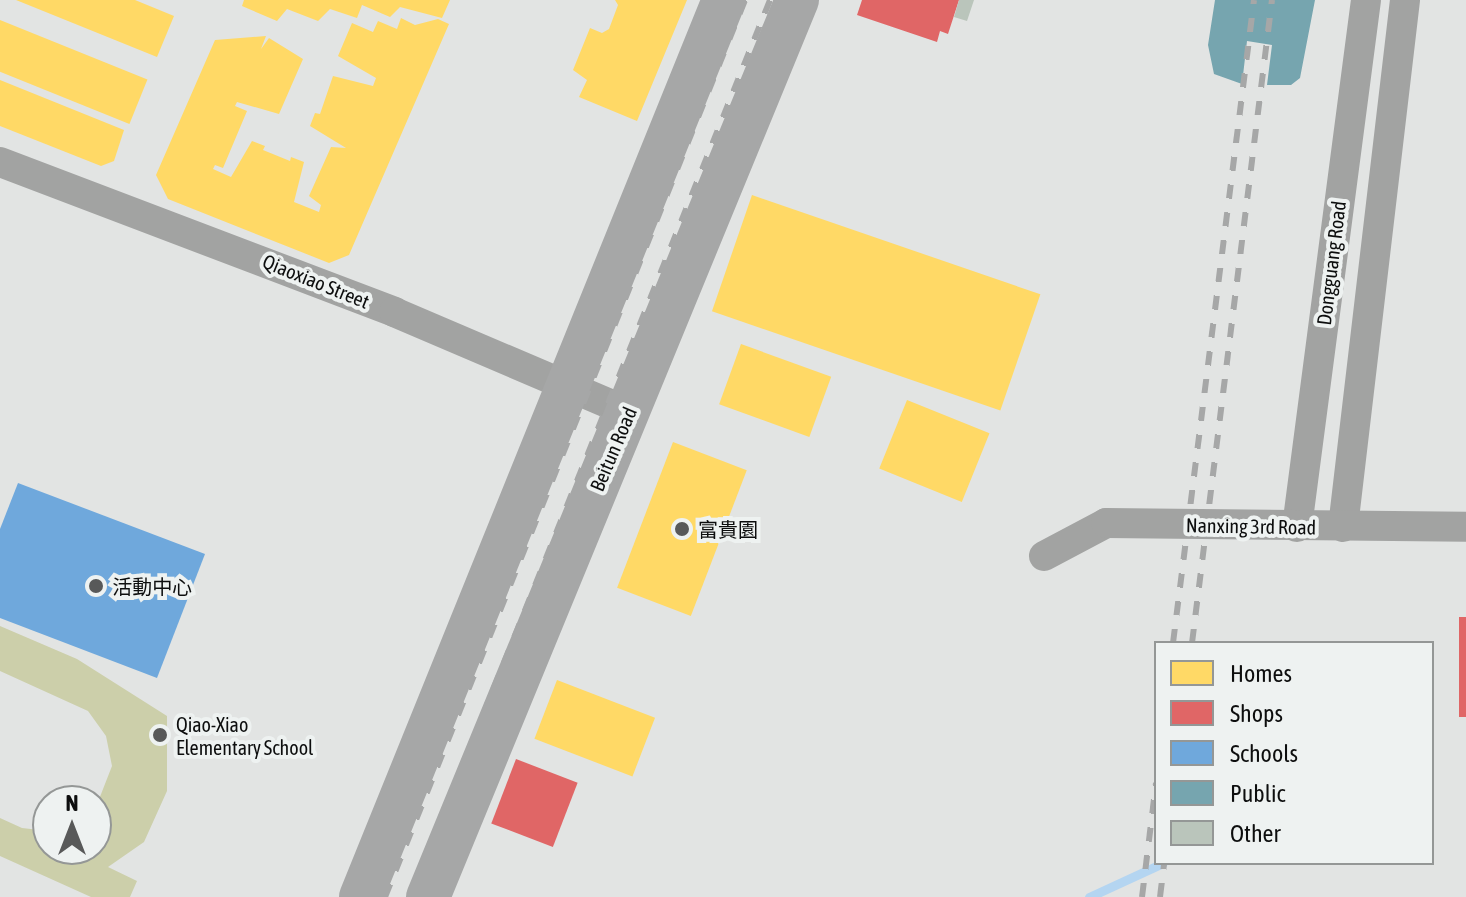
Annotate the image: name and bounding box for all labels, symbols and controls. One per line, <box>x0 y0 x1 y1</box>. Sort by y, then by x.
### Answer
street label: Dongguang Road <box>1311 199 1351 327</box>
street label: Qiaoxiao Street <box>259 249 373 313</box>
street label: Beitun Road <box>585 403 641 495</box>
street label: Nanxing 3rd Road <box>1186 513 1316 539</box>
place label: 富貴園 <box>698 517 758 541</box>
marker: 富貴園 <box>673 520 691 538</box>
place label: 活動中心 <box>112 574 192 598</box>
marker: 活動中心 <box>87 577 105 595</box>
legend <box>1154 641 1434 865</box>
text: Homes <box>1230 660 1292 687</box>
text: Shops <box>1230 700 1283 727</box>
place label: Qiao-Xiao Elementary School <box>176 712 313 759</box>
marker: Qiao-Xiao Elementary School <box>151 726 169 744</box>
text: Schools <box>1230 740 1298 767</box>
text: Public <box>1230 780 1286 807</box>
north arrow <box>32 785 112 865</box>
text: N <box>66 790 78 816</box>
text: Other <box>1230 820 1281 847</box>

